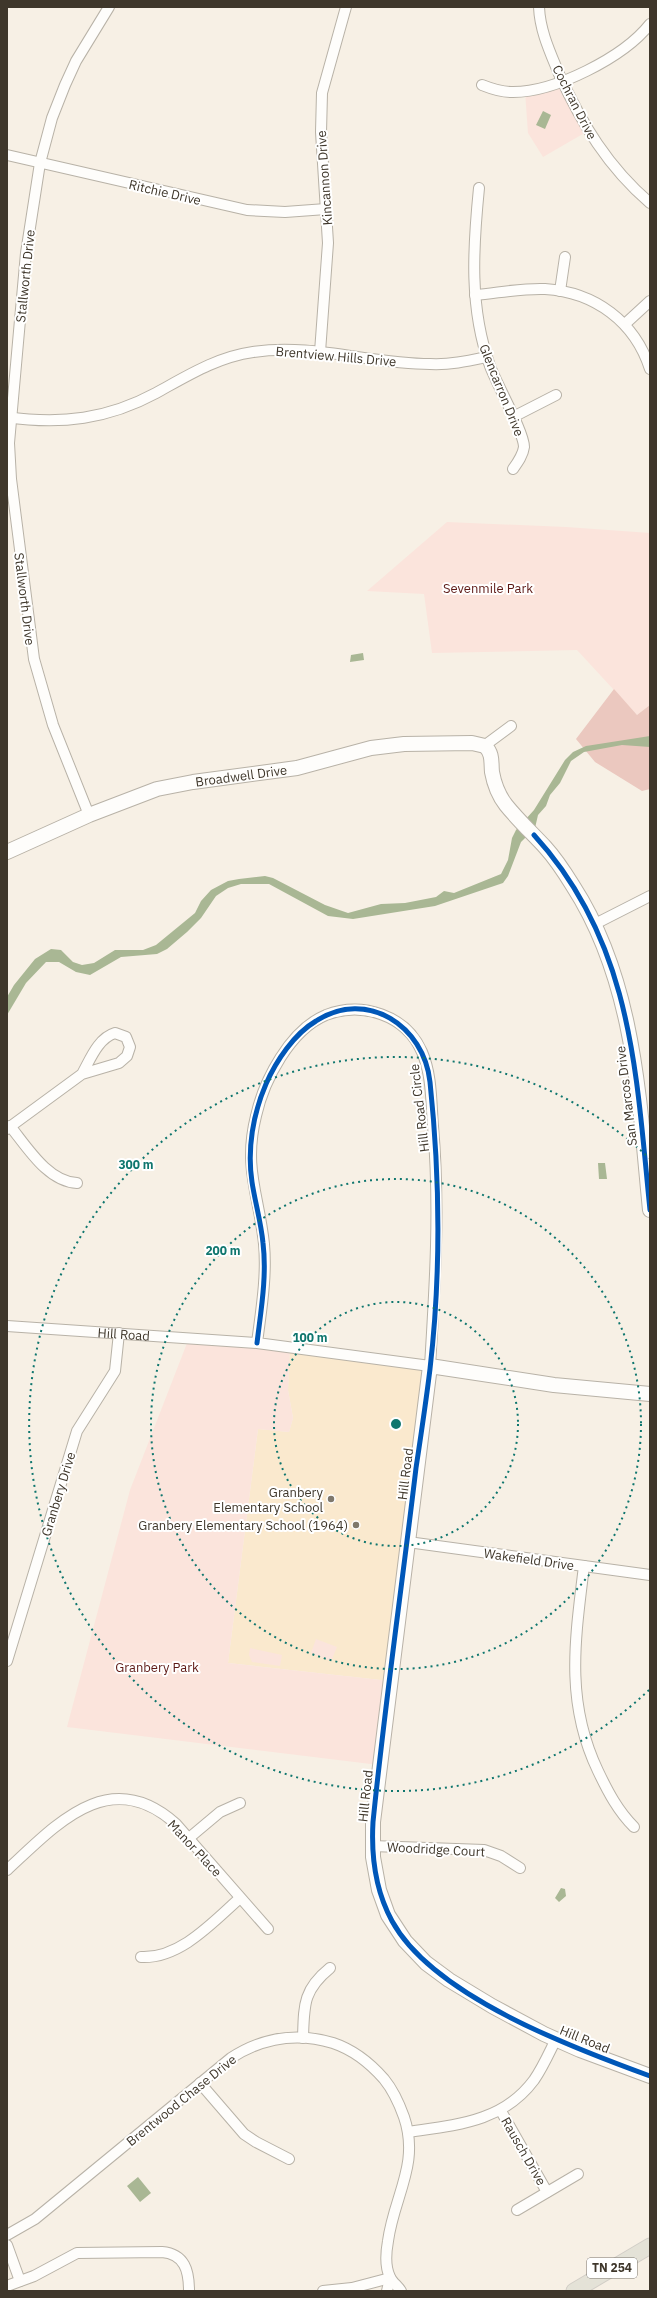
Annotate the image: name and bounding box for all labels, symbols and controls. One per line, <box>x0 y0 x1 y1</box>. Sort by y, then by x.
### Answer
street label: Cochran Drive <box>548 62 601 142</box>
street label: Kincannon Drive <box>313 130 336 226</box>
street label: Ritchie Drive <box>127 176 203 209</box>
street label: Stallworth Drive <box>12 229 39 323</box>
street label: Glencarron Drive <box>475 342 528 439</box>
street label: Brentview Hills Drive <box>275 343 397 370</box>
street label: Stallworth Drive <box>10 552 39 646</box>
park label: Sevenmile Park <box>443 580 533 597</box>
street label: Broadwell Drive <box>194 761 288 791</box>
street label: San Marcos Drive <box>612 1045 641 1147</box>
street label: Hill Road Circle <box>406 1063 433 1153</box>
text: 300 m <box>118 1157 154 1172</box>
text: 200 m <box>205 1243 241 1258</box>
street label: Hill Road <box>97 1324 150 1345</box>
text: 100 m <box>292 1330 328 1345</box>
centre of rings <box>389 1417 403 1431</box>
street label: Hill Road <box>394 1447 417 1501</box>
street label: Granbery Drive <box>38 1450 79 1538</box>
place label: Granbery Elementary School <box>213 1484 324 1516</box>
marker: Granbery Elementary School <box>326 1494 336 1504</box>
place label: Granbery Elementary School (1964) <box>138 1517 348 1534</box>
marker: Granbery Elementary School (1964) <box>351 1520 361 1530</box>
street label: Wakefield Drive <box>483 1545 575 1574</box>
park label: Granbery Park <box>115 1659 199 1676</box>
street label: Hill Road <box>354 1769 377 1823</box>
street label: Manor Place <box>164 1816 225 1880</box>
street label: Woodridge Court <box>387 1838 485 1861</box>
street label: Hill Road <box>557 2022 612 2057</box>
street label: Brentwood Chase Drive <box>123 2051 240 2150</box>
street label: Rausch Drive <box>497 2114 550 2188</box>
road number: TN 254 <box>587 2258 637 2278</box>

